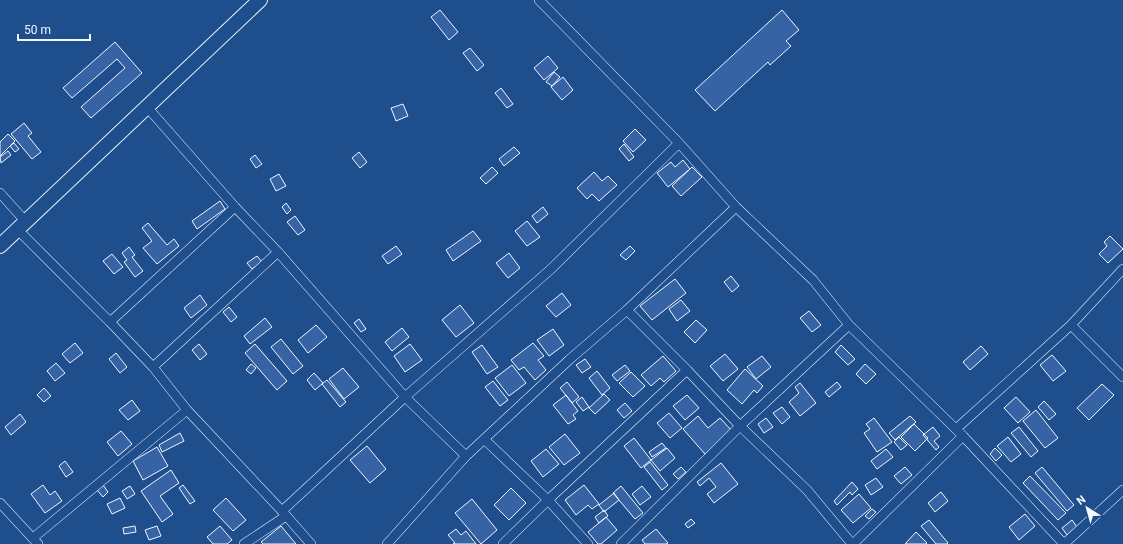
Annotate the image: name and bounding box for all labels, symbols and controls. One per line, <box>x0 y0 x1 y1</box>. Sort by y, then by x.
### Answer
scale bar <box>18 16 90 42</box>
text: 50 m <box>24 23 51 37</box>
north arrow <box>1067 488 1107 528</box>
text: N <box>1074 493 1088 508</box>

